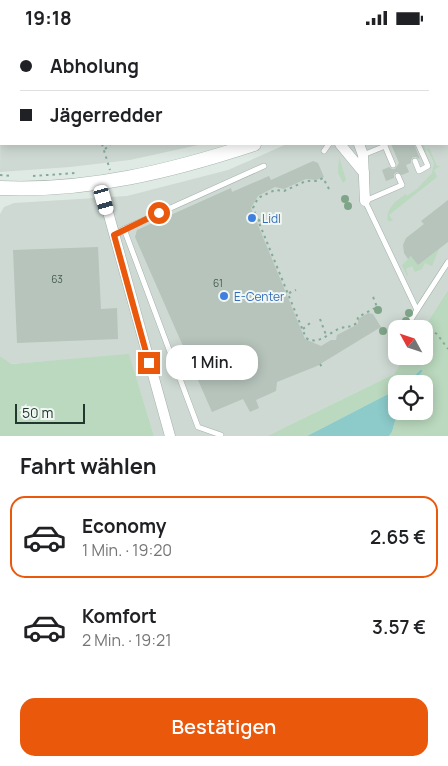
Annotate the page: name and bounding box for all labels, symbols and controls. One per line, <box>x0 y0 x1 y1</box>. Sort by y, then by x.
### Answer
text: 19:18 <box>25 5 72 31</box>
text: Abholung <box>50 53 139 79</box>
text: Jägerredder <box>50 102 162 128</box>
car <box>92 184 115 216</box>
route start <box>148 202 170 224</box>
place label: Lidl <box>262 210 281 227</box>
marker: Lidl <box>246 212 258 224</box>
house number: 63 <box>51 272 63 286</box>
house number: 61 <box>213 276 223 290</box>
place label: E-Center <box>234 288 285 305</box>
marker: E-Center <box>218 290 230 302</box>
north arrow <box>388 320 432 365</box>
map controls <box>388 320 433 420</box>
callout: 1 Min. <box>166 345 259 381</box>
text: 1 Min. <box>191 351 233 373</box>
route end <box>138 352 160 374</box>
button: locate <box>388 375 433 420</box>
scale bar <box>15 401 85 424</box>
text: 50 m <box>22 403 53 422</box>
text: Fahrt wählen <box>20 451 157 481</box>
text: Economy <box>82 513 166 539</box>
icon: car <box>22 515 67 560</box>
text: 2.65 € <box>370 524 426 550</box>
text: 1 Min. · 19:20 <box>82 539 172 561</box>
text: Komfort <box>82 603 157 629</box>
icon: car <box>22 605 67 650</box>
text: 3.57 € <box>372 614 426 640</box>
text: 2 Min. · 19:21 <box>82 629 171 651</box>
button: Bestätigen <box>20 698 428 756</box>

